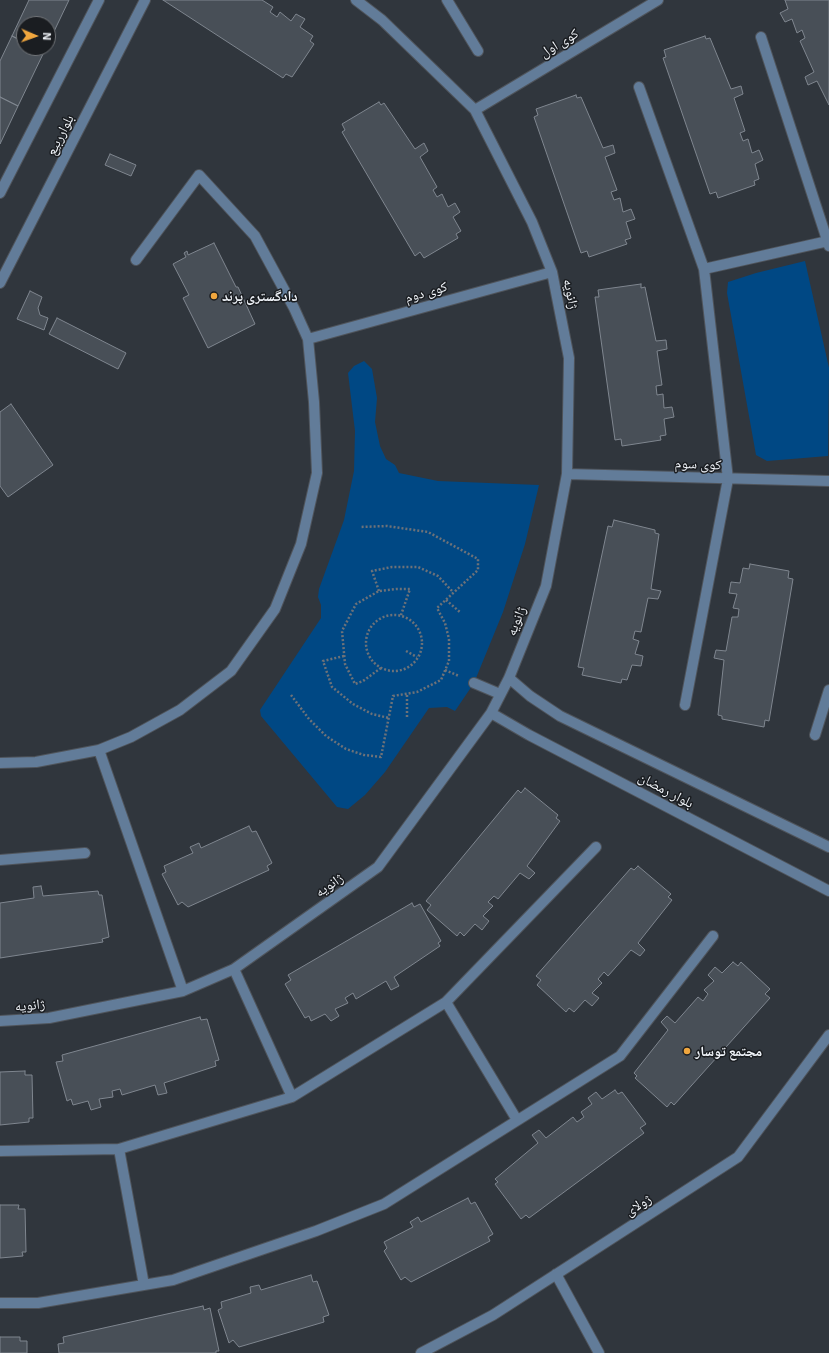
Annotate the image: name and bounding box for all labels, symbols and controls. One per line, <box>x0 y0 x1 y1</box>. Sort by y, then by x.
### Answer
north arrow <box>16 16 56 56</box>
street label: کوی اول <box>537 25 581 61</box>
text: N <box>41 32 54 41</box>
street label: بلوارربیع <box>43 112 77 158</box>
street label: کوی دوم <box>403 278 449 306</box>
street label: ژانویه <box>560 278 582 310</box>
place label: دادگستری پرند <box>222 288 298 304</box>
marker: دادگستری پرند <box>209 291 219 301</box>
street label: کوی سوم <box>674 455 722 473</box>
street label: ژانویه <box>503 604 529 638</box>
street label: بلوار رمضان <box>636 768 696 812</box>
street label: ژانویه <box>312 869 346 901</box>
street label: ژانویه <box>14 995 46 1015</box>
place label: مجتمع توسار <box>695 1043 762 1059</box>
marker: مجتمع توسار <box>682 1046 692 1056</box>
street label: ژولای <box>622 1190 654 1220</box>

